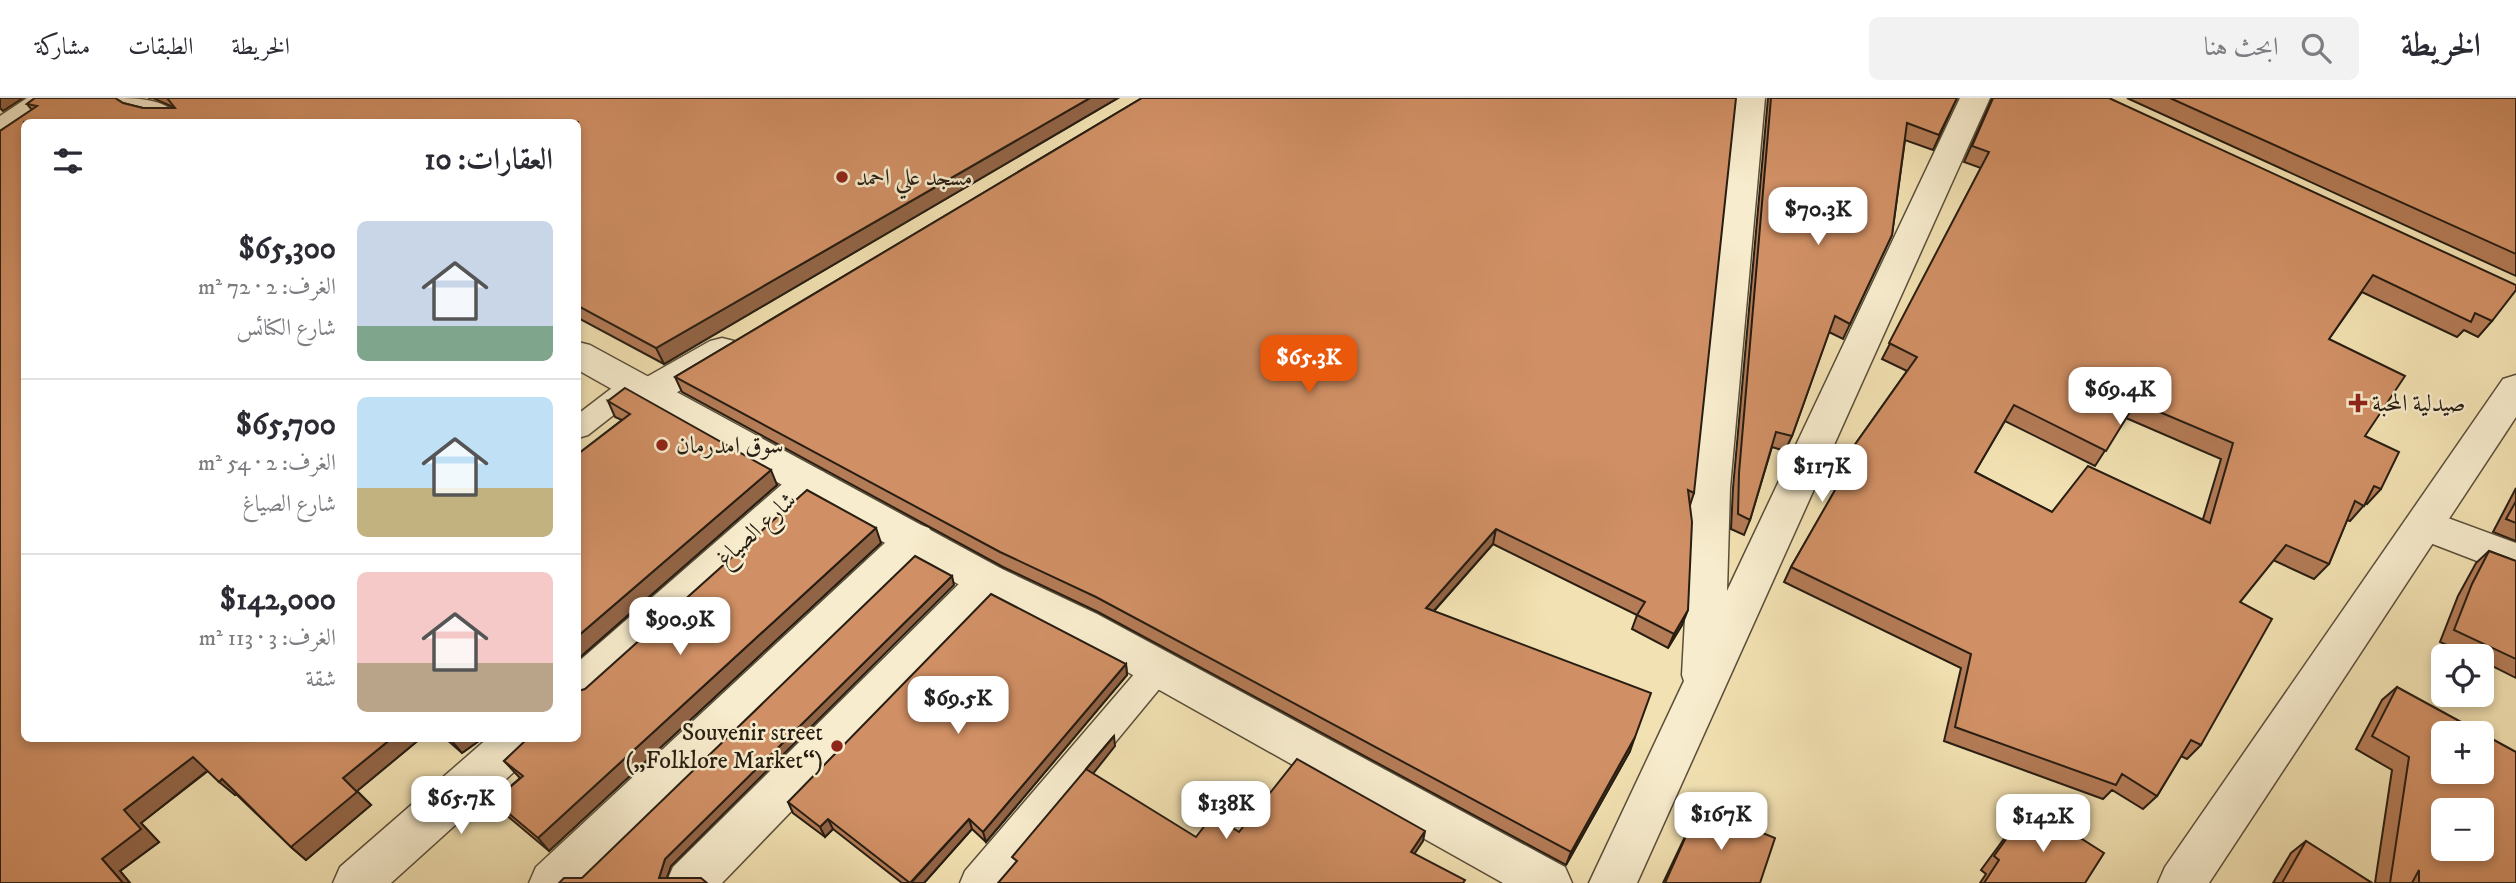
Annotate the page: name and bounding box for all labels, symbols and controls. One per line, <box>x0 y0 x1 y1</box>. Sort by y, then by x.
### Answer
search box <box>1869 17 2359 80</box>
text: الخريطة <box>2401 26 2481 67</box>
icon: search <box>2297 29 2335 67</box>
text: ابحث هنا <box>2204 31 2279 64</box>
text: مشاركة <box>35 32 90 62</box>
text: الطبقات <box>128 32 194 62</box>
text: الخريطة <box>232 32 290 62</box>
icon: filters <box>49 142 87 180</box>
text: العقارات: 10 <box>424 142 553 179</box>
place label: مسجد علي احمد <box>856 163 973 200</box>
marker: مسجد علي احمد <box>834 169 850 185</box>
pin: $70.3K <box>1761 188 1875 247</box>
text: $70.3K <box>1784 195 1852 224</box>
text: $65,300 <box>238 231 336 268</box>
icon: home <box>413 249 497 333</box>
text: الغرف: 2 · 72 m² <box>198 273 336 302</box>
text: شارع الكنائس <box>236 314 336 343</box>
pin: $65.3K <box>1252 336 1366 395</box>
text: $65.3K <box>1276 343 1342 372</box>
pin: $69.4K <box>2063 368 2177 427</box>
text: $69.4K <box>2084 375 2156 404</box>
place label: صيدلية المحبة <box>2372 389 2466 419</box>
marker: صيدلية المحبة <box>2350 395 2366 411</box>
text: $65,700 <box>236 407 336 444</box>
icon: home <box>413 425 497 509</box>
place label: سوق امدرمان <box>676 431 784 461</box>
marker: سوق امدرمان <box>654 437 670 453</box>
pin: $117K <box>1773 444 1871 504</box>
text: الغرف: 2 · 54 m² <box>198 449 336 478</box>
text: $117K <box>1793 452 1851 481</box>
street label: شارع الصياغ <box>710 486 806 577</box>
text: شارع الصياغ <box>242 490 336 519</box>
text: $142,000 <box>220 582 336 619</box>
pin: $90.9K <box>623 598 737 657</box>
icon: home <box>413 600 497 684</box>
text: $90.9K <box>645 605 715 634</box>
text: الغرف: 3 · 113 m² <box>199 624 336 653</box>
map controls <box>2431 644 2494 861</box>
button: locate <box>2431 644 2494 707</box>
text: شقة <box>306 665 336 694</box>
pin: $69.5K <box>901 676 1015 736</box>
text: $69.5K <box>924 684 992 713</box>
place label: Souvenir street („Folklore Market“) <box>625 718 823 776</box>
button: + <box>2431 721 2494 784</box>
marker: Souvenir street („Folklore Market“) <box>829 738 845 754</box>
pin: $65.7K <box>404 776 518 836</box>
pin: $138K <box>1177 782 1275 841</box>
text: $65.7K <box>427 784 495 813</box>
text: $138K <box>1197 789 1255 818</box>
pin: $167K <box>1672 792 1770 852</box>
pin: $142K <box>1994 794 2092 854</box>
button: − <box>2431 798 2494 861</box>
text: $167K <box>1690 800 1752 829</box>
text: $142K <box>2012 802 2074 831</box>

